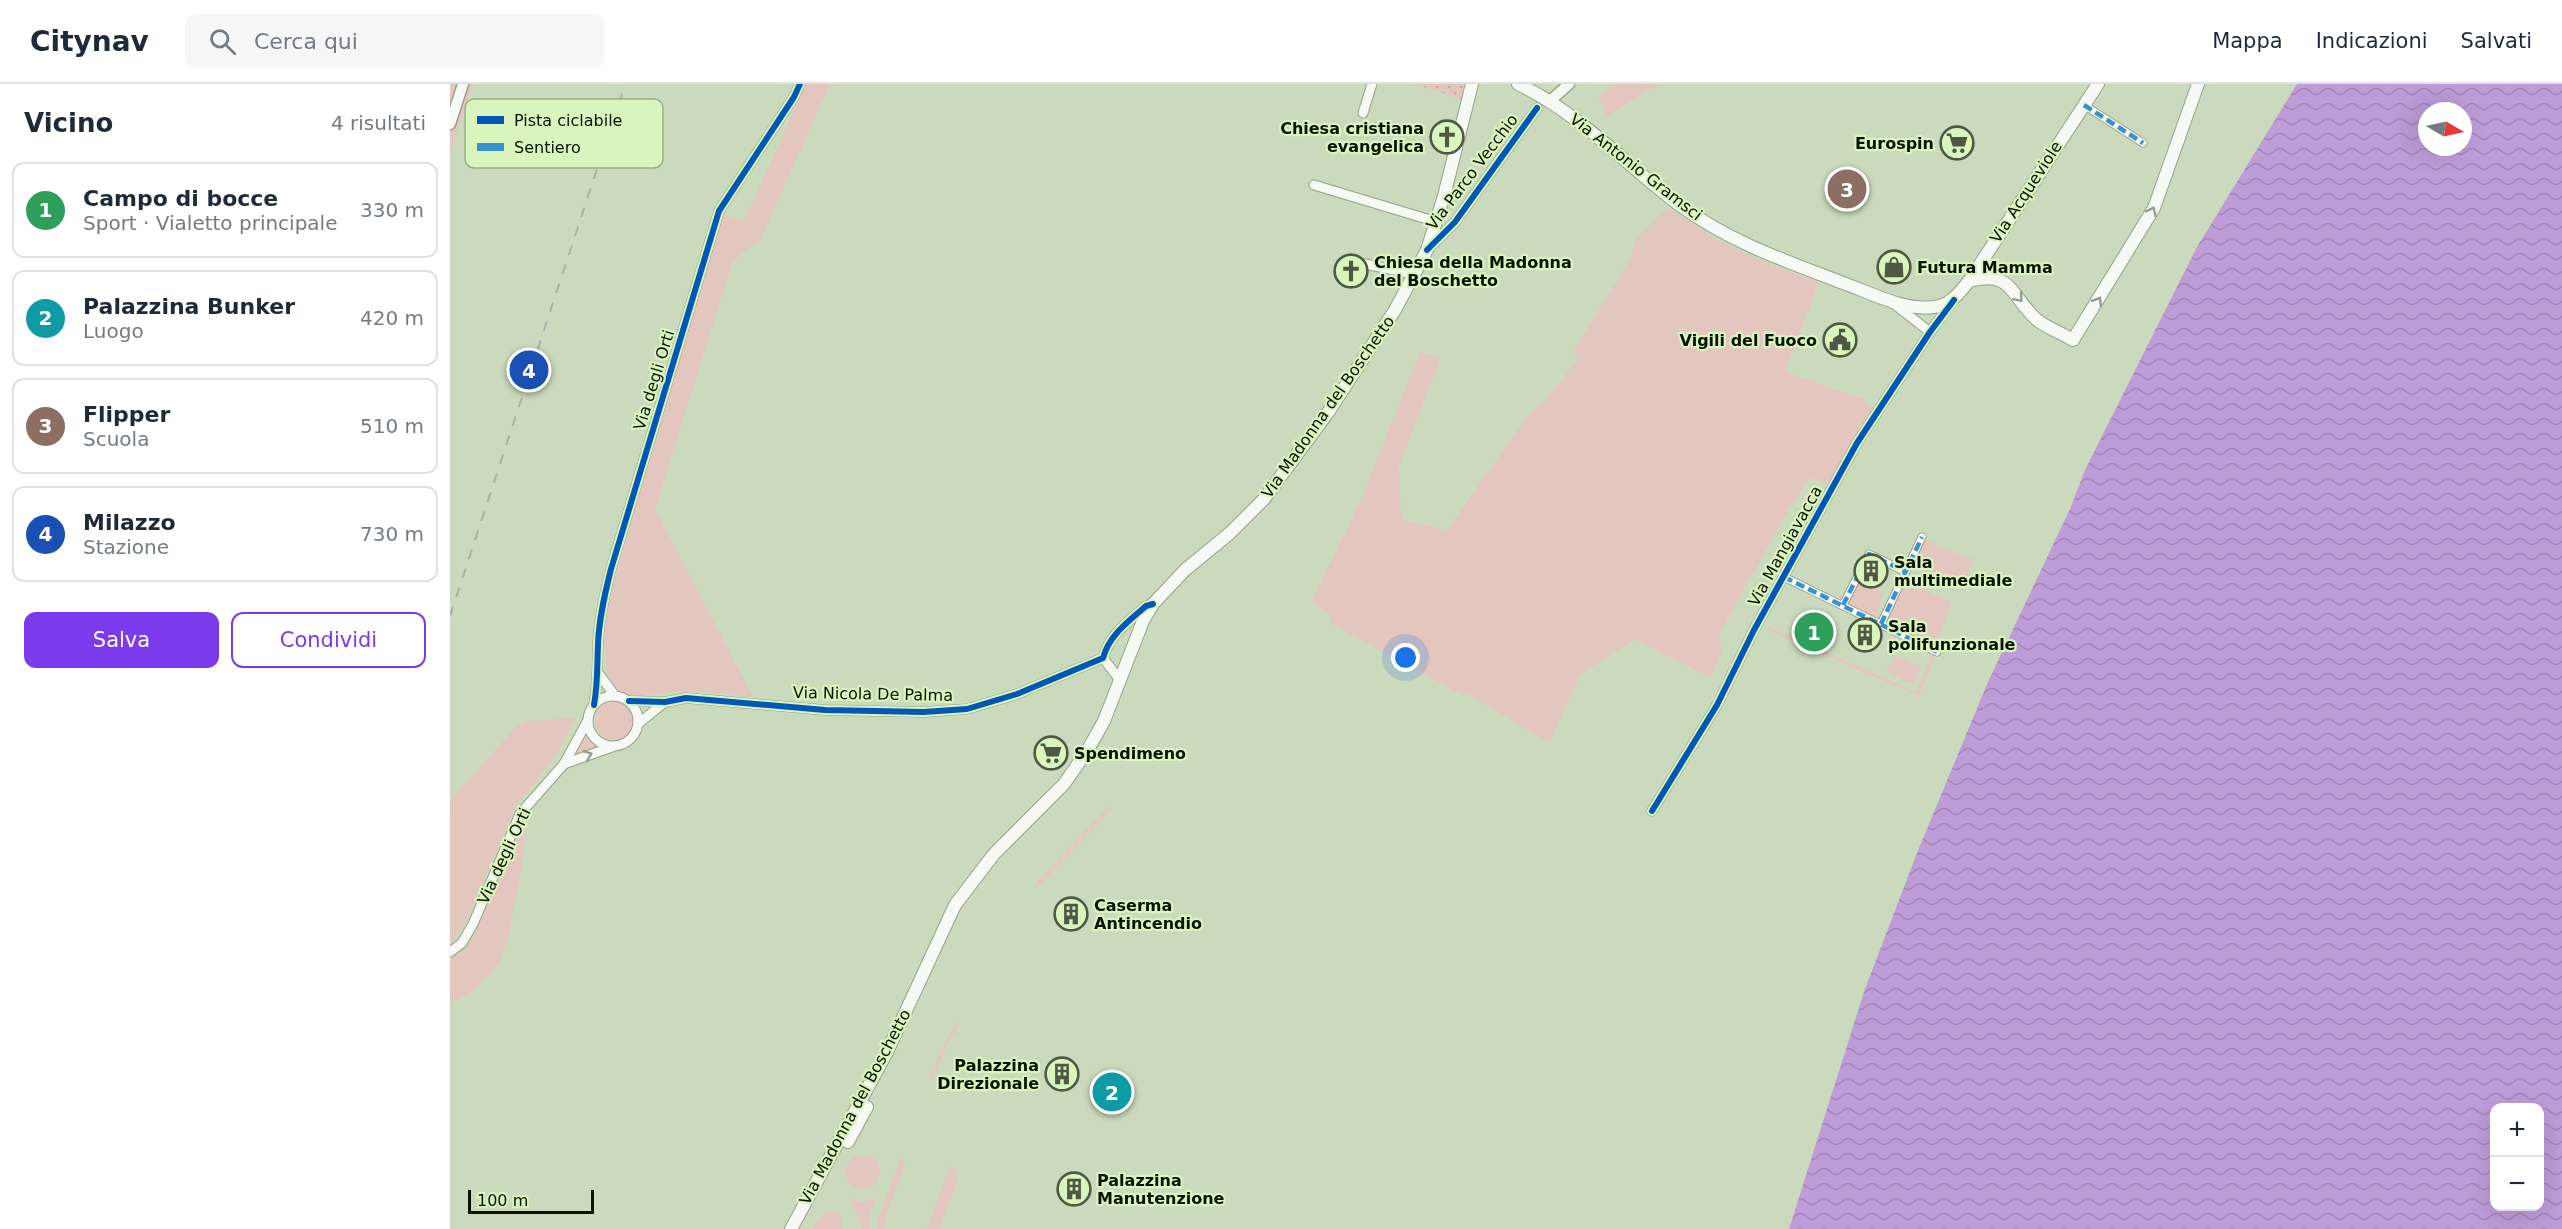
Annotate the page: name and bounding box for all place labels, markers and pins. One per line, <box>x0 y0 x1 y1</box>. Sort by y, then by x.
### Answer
place label: Chiesa cristiana evangelica <box>1280 119 1424 156</box>
church icon: Chiesa cristiana evangelica <box>1429 119 1465 155</box>
supermarket icon: Eurospin <box>1939 125 1975 161</box>
place label: Eurospin <box>1855 134 1934 153</box>
pin: 3 <box>1828 166 1866 212</box>
shop icon: Futura Mamma <box>1876 249 1912 285</box>
church icon: Chiesa della Madonna del Boschetto <box>1333 253 1369 289</box>
place label: Chiesa della Madonna del Boschetto <box>1374 253 1572 290</box>
place label: Futura Mamma <box>1917 258 2053 277</box>
public building icon: Vigili del Fuoco <box>1822 322 1858 358</box>
place label: Vigili del Fuoco <box>1680 331 1817 350</box>
pin: 4 <box>510 348 548 392</box>
building icon: Sala multimediale <box>1853 553 1889 589</box>
place label: Sala multimediale <box>1894 553 2012 590</box>
pin: 1 <box>1794 610 1834 654</box>
building icon: Sala polifunzionale <box>1847 617 1883 653</box>
place label: Sala polifunzionale <box>1888 617 2016 654</box>
supermarket icon: Spendimeno <box>1033 735 1069 771</box>
place label: Spendimeno <box>1074 744 1186 763</box>
building icon: Caserma Antincendio <box>1053 896 1089 932</box>
place label: Caserma Antincendio <box>1094 896 1202 933</box>
place label: Palazzina Direzionale <box>937 1056 1039 1093</box>
building icon: Palazzina Direzionale <box>1044 1056 1080 1092</box>
pin: 2 <box>1092 1070 1132 1114</box>
building icon: Palazzina Manutenzione <box>1056 1171 1092 1207</box>
place label: Palazzina Manutenzione <box>1097 1171 1225 1208</box>

